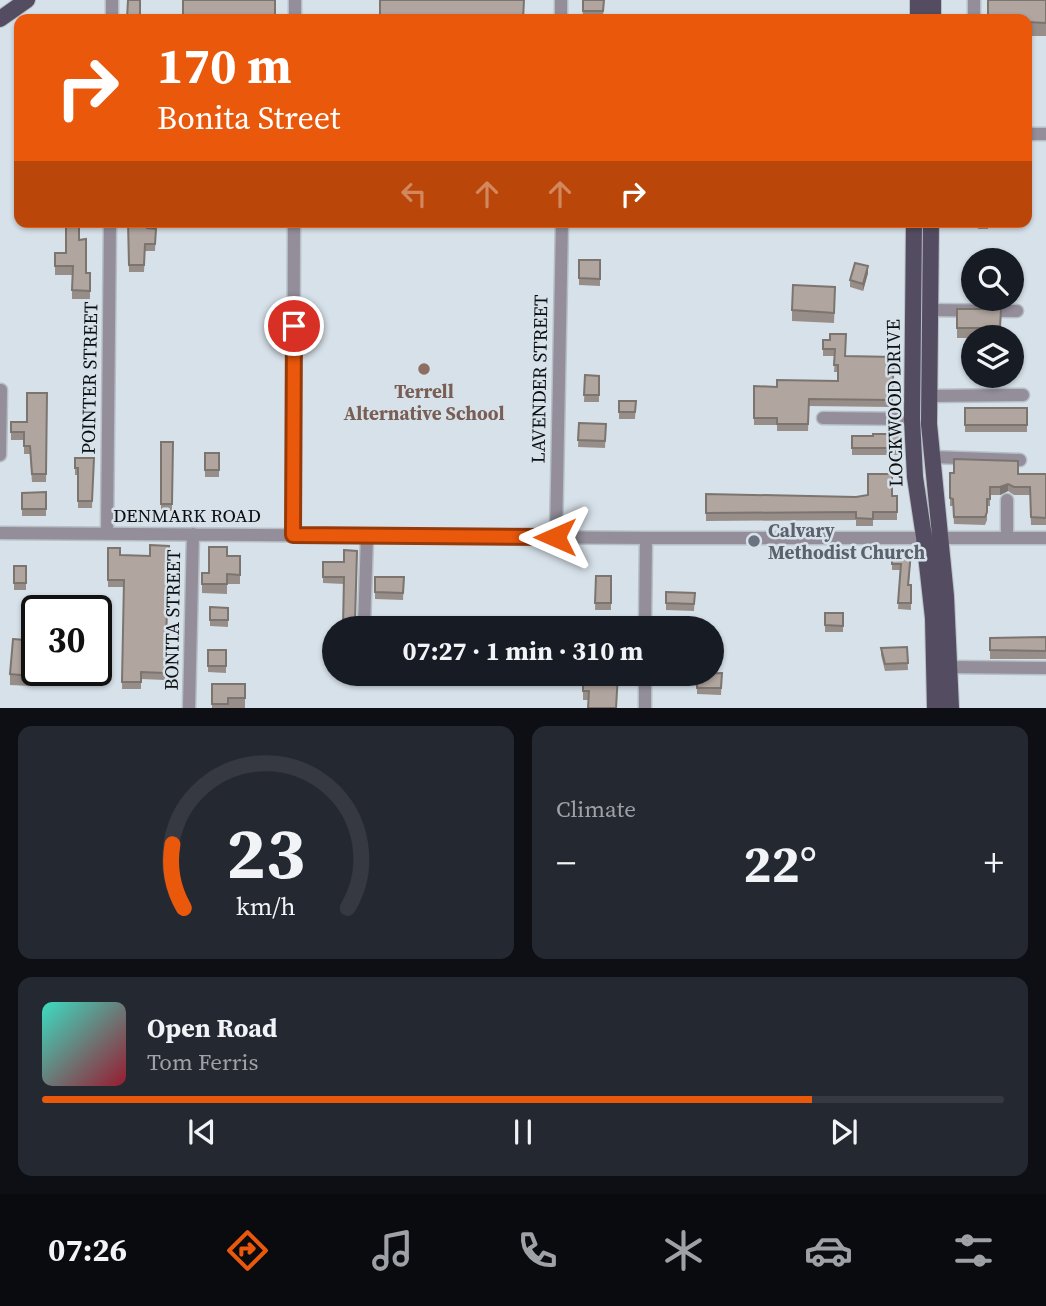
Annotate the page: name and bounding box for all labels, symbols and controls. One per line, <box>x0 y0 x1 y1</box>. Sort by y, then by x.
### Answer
text: 170 m <box>157 32 292 99</box>
icon: right <box>42 42 133 133</box>
text: Bonita Street <box>157 96 341 140</box>
icon: left <box>395 175 433 213</box>
icon: ahead <box>468 175 506 213</box>
icon: ahead <box>541 175 579 213</box>
icon: right <box>614 175 652 213</box>
map controls <box>961 248 1024 388</box>
button: search <box>961 248 1024 311</box>
street label: LAVENDER STREET <box>525 294 553 464</box>
pin <box>264 296 324 356</box>
street label: POINTER STREET <box>75 301 103 455</box>
icon: arrive <box>275 307 313 345</box>
street label: LOCKWOOD DRIVE <box>880 319 908 487</box>
button: layers <box>961 325 1024 388</box>
marker: Terrell Alternative School <box>416 361 432 377</box>
place label: Terrell Alternative School <box>343 378 505 426</box>
position arrow <box>518 500 592 574</box>
street label: DENMARK ROAD <box>113 502 261 528</box>
place label: Calvary Methodist Church <box>768 517 925 565</box>
marker: Calvary Methodist Church <box>746 533 762 549</box>
street label: BONITA STREET <box>158 549 186 691</box>
speed limit sign: 30 <box>21 595 112 686</box>
text: 07:27 · 1 min · 310 m <box>403 633 643 669</box>
text: Climate <box>556 793 636 825</box>
text: 23 <box>227 804 305 903</box>
text: 22° <box>743 828 817 899</box>
text: − <box>556 837 576 889</box>
text: + <box>984 837 1004 889</box>
text: km/h <box>236 889 296 923</box>
text: Open Road <box>147 1010 278 1046</box>
text: Tom Ferris <box>147 1046 258 1078</box>
icon: previous <box>183 1113 221 1151</box>
icon: pause <box>504 1113 542 1151</box>
icon: next <box>825 1113 863 1151</box>
icon: directions <box>223 1226 272 1275</box>
icon: music <box>368 1226 417 1275</box>
icon: phone <box>513 1226 562 1275</box>
icon: climate <box>659 1226 708 1275</box>
icon: car <box>804 1226 853 1275</box>
icon: filters <box>949 1226 998 1275</box>
text: 07:26 <box>48 1228 127 1272</box>

